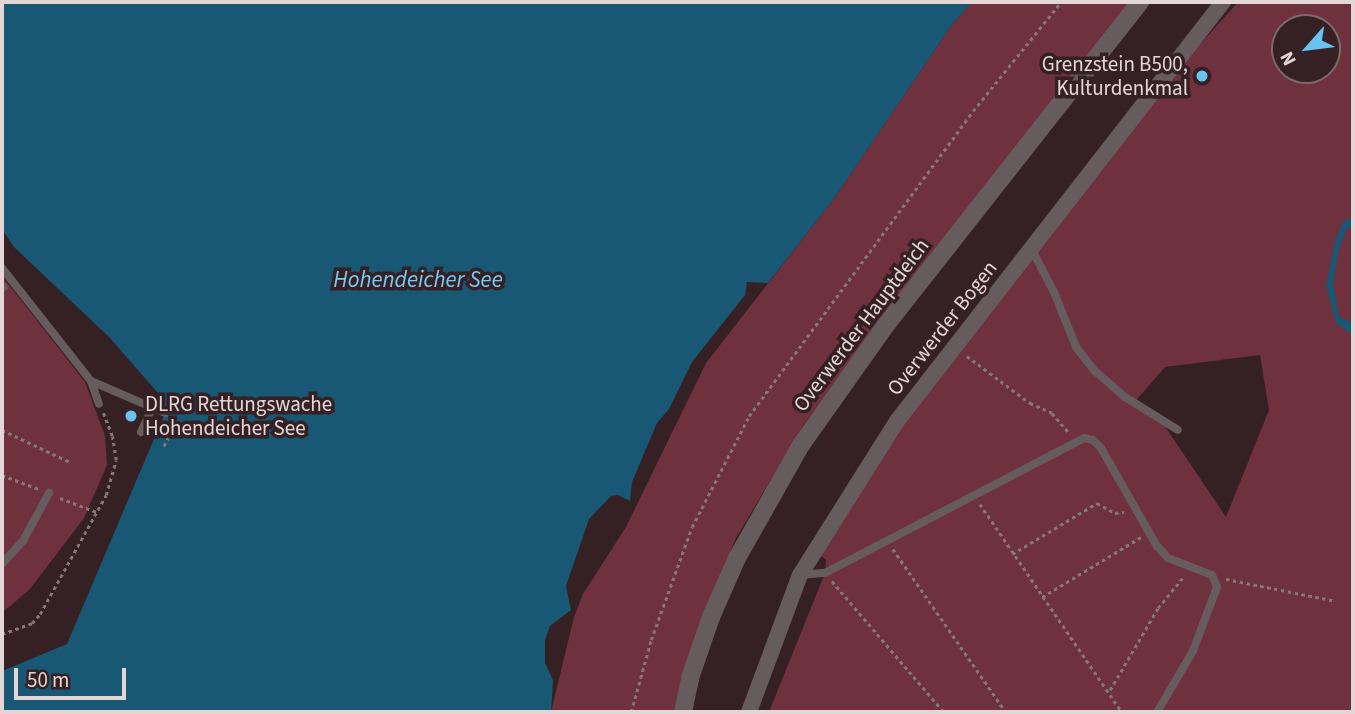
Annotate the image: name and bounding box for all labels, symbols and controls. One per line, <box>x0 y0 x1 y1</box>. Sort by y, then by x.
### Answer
north arrow <box>1271 14 1341 84</box>
text: N <box>1274 46 1304 70</box>
place label: Grenzstein B500, Kulturdenkmal <box>1042 51 1188 101</box>
marker: Grenzstein B500, Kulturdenkmal <box>1194 68 1210 84</box>
street label: Overwerder Hauptdeich <box>788 234 934 416</box>
street label: Overwerder Bogen <box>882 256 1002 400</box>
water label: Hohendeicher See <box>333 266 503 294</box>
place label: DLRG Rettungswache Hohendeicher See <box>145 391 332 441</box>
marker: DLRG Rettungswache Hohendeicher See <box>123 408 139 424</box>
scale bar <box>18 654 130 698</box>
text: 50 m <box>27 665 69 695</box>

